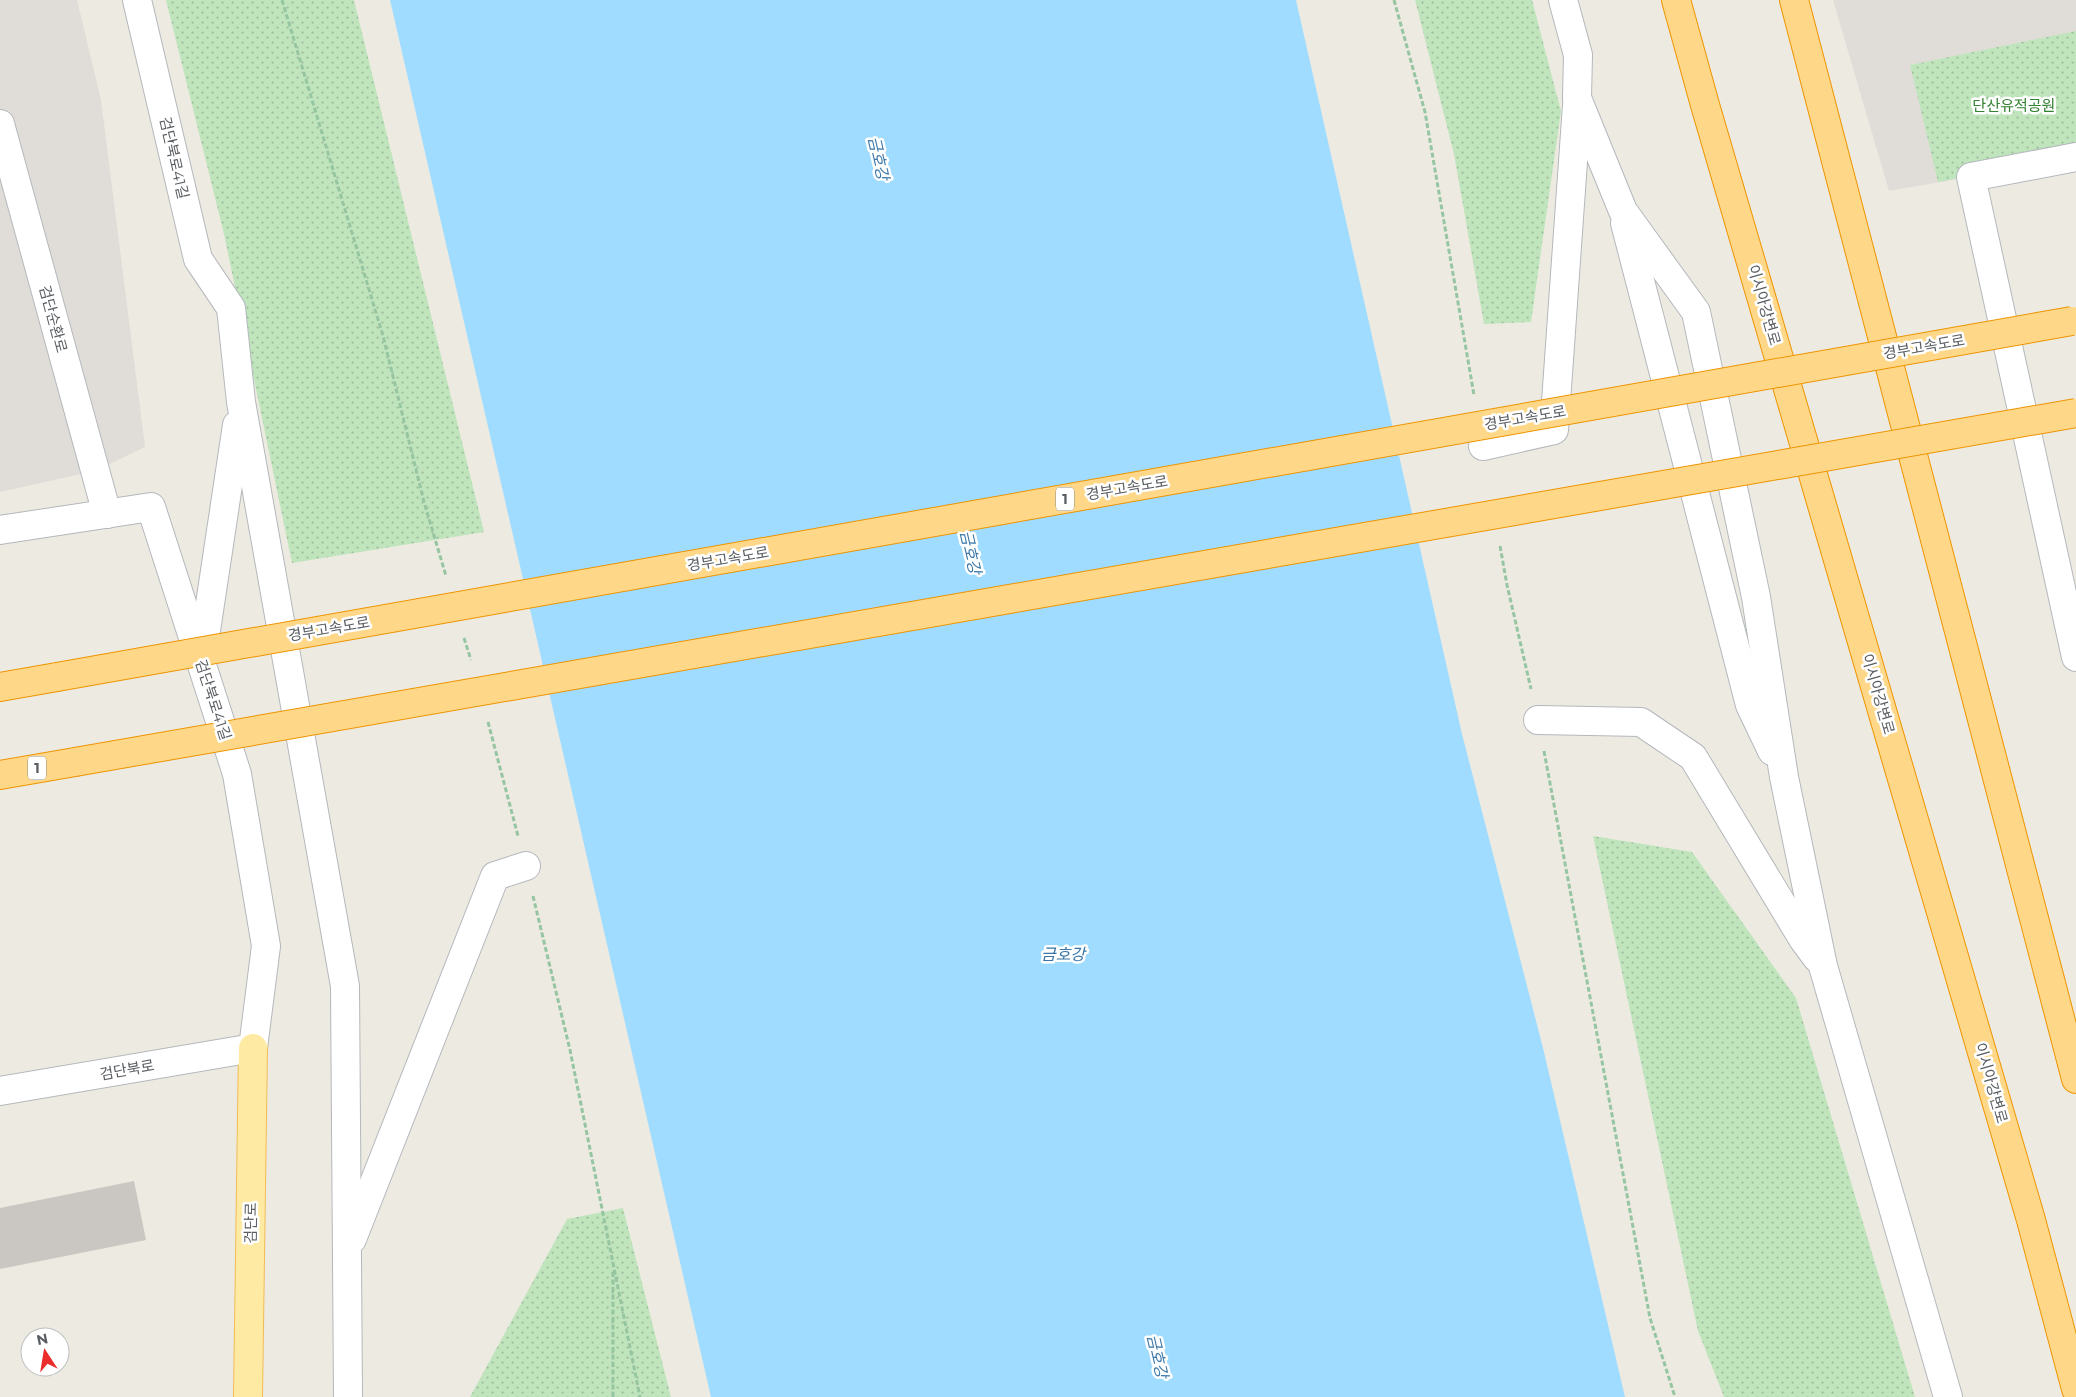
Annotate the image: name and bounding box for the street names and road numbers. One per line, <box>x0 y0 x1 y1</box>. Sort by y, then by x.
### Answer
street label: 검단북로41길 <box>156 115 193 201</box>
street label: 이시아강변로 <box>1744 262 1785 347</box>
street label: 검단순환로 <box>35 283 72 355</box>
street label: 경부고속도로 <box>1881 330 1966 363</box>
street label: 경부고속도로 <box>1482 401 1567 434</box>
street label: 경부고속도로 <box>1084 471 1169 504</box>
road number: 1 <box>1056 488 1074 510</box>
street label: 경부고속도로 <box>685 542 770 575</box>
street label: 경부고속도로 <box>286 612 371 645</box>
street label: 이시아강변로 <box>1858 651 1899 736</box>
street label: 검단북로41길 <box>191 657 235 743</box>
road number: 1 <box>28 756 46 780</box>
street label: 이시아강변로 <box>1971 1040 2012 1125</box>
street label: 검단북로 <box>98 1055 156 1084</box>
street label: 검단로 <box>241 1202 260 1244</box>

